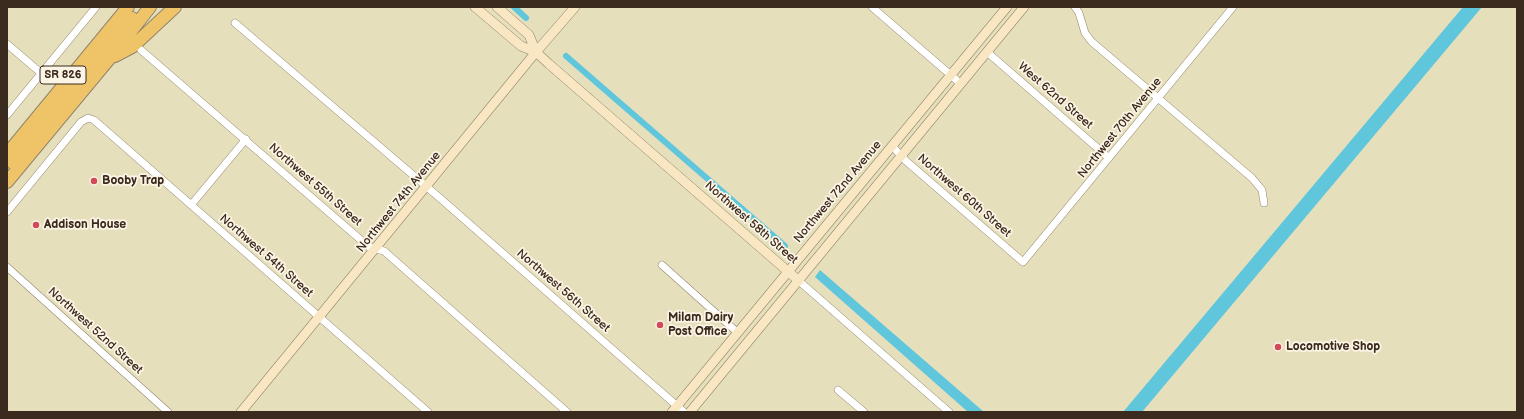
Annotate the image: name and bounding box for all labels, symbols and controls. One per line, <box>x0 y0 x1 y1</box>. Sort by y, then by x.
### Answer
street label: West 62nd Street <box>1015 60 1095 132</box>
road number: SR 826 <box>40 66 86 84</box>
street label: Northwest 70th Avenue <box>1075 75 1165 181</box>
street label: Northwest 72nd Avenue <box>791 138 885 246</box>
street label: Northwest 55th Street <box>265 141 365 229</box>
street label: Northwest 74th Avenue <box>354 149 444 255</box>
street label: Northwest 60th Street <box>914 151 1014 241</box>
place label: Booby Trap <box>102 174 164 188</box>
marker: Booby Trap <box>89 176 99 186</box>
street label: Northwest 58th Street <box>701 179 801 267</box>
street label: Northwest 54th Street <box>216 211 316 301</box>
place label: Addison House <box>44 218 126 232</box>
marker: Addison House <box>31 220 41 230</box>
street label: Northwest 56th Street <box>513 246 613 336</box>
street label: Northwest 52nd Street <box>45 285 145 377</box>
place label: Milam Dairy Post Office <box>668 311 733 339</box>
marker: Milam Dairy Post Office <box>655 320 665 330</box>
place label: Locomotive Shop <box>1286 340 1380 354</box>
marker: Locomotive Shop <box>1273 342 1283 352</box>

